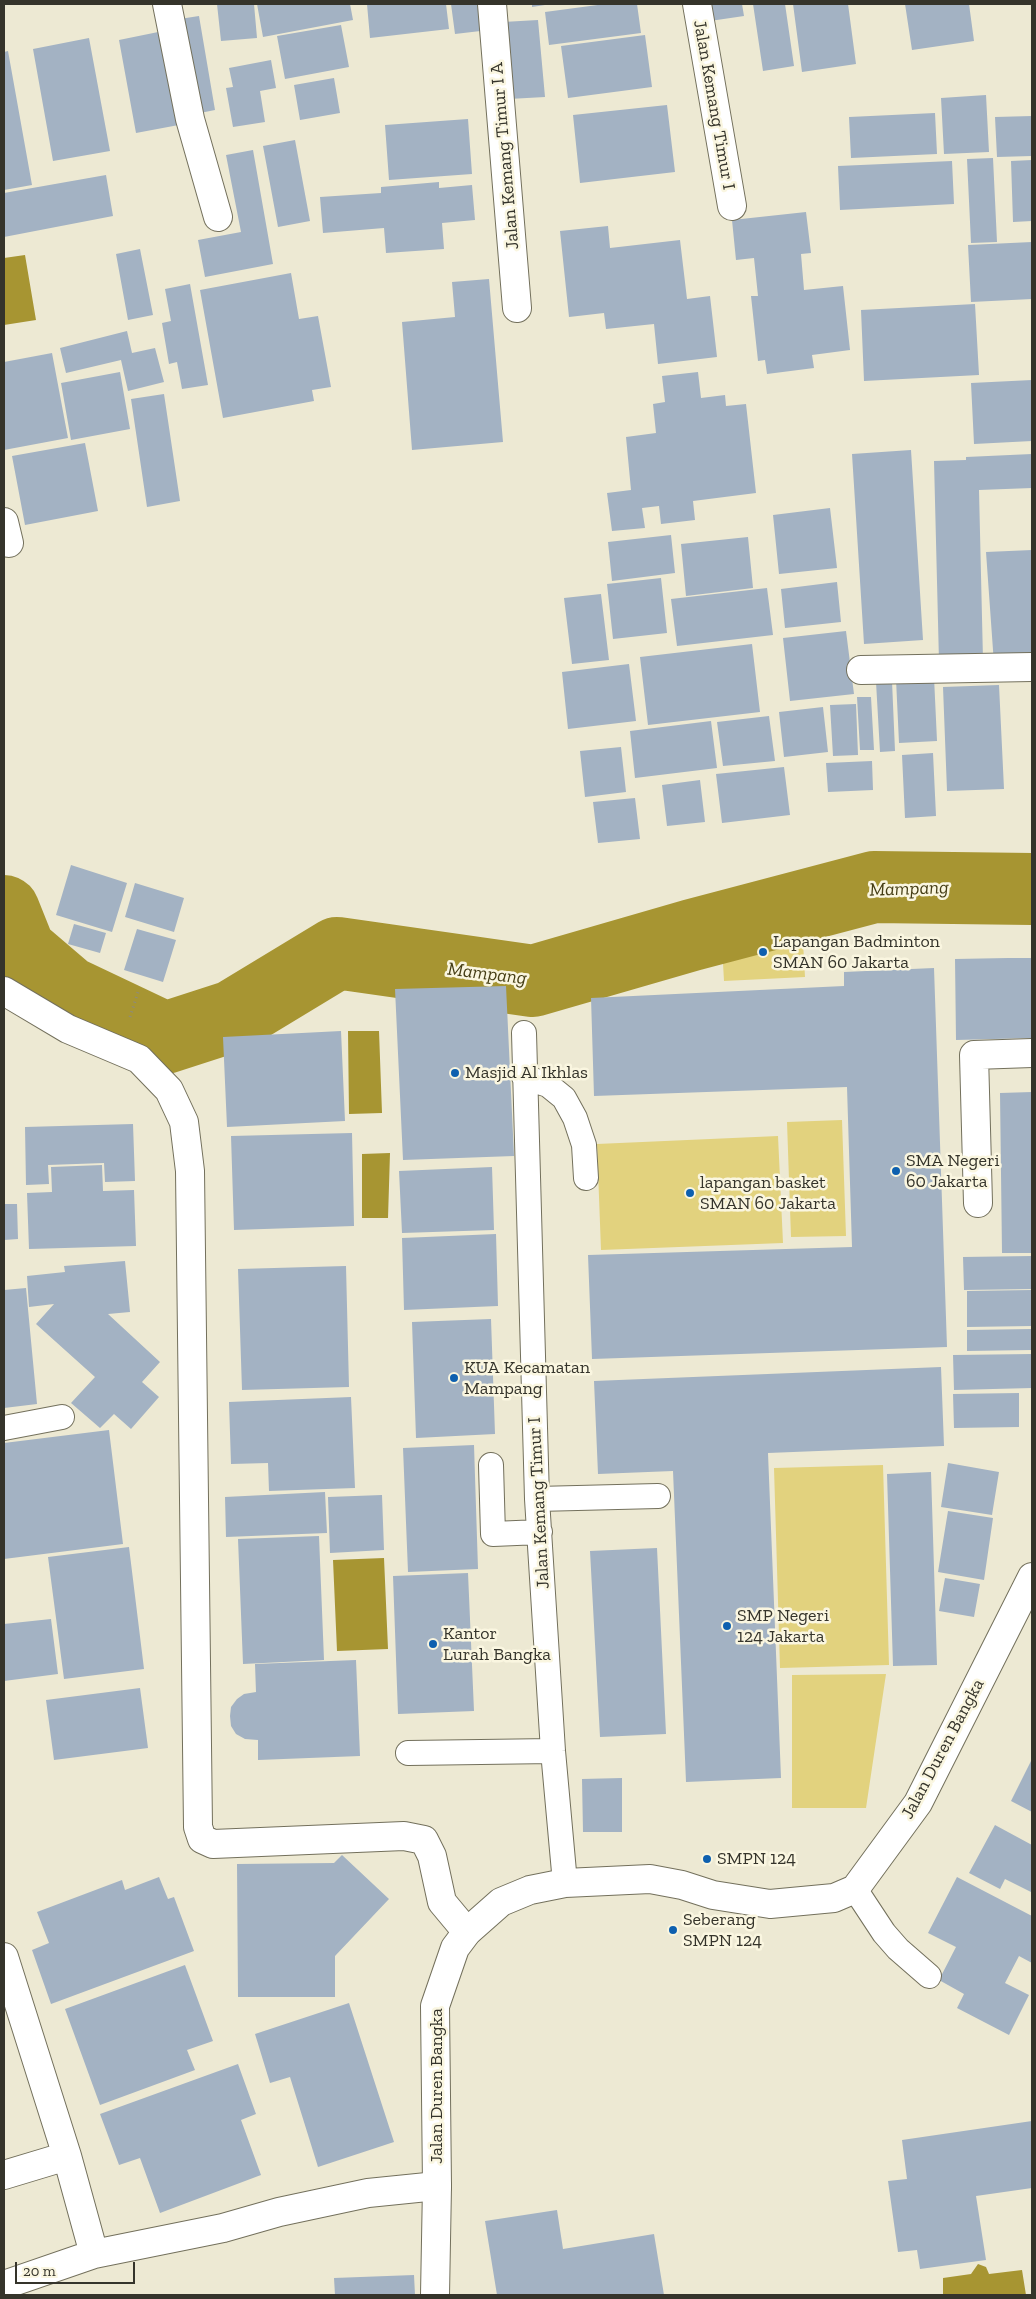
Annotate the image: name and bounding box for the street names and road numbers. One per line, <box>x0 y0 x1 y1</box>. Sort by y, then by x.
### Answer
street label: Jalan Kemang Timur I <box>688 19 740 191</box>
street label: Jalan Kemang Timur I A <box>486 62 524 250</box>
street label: Jalan Kemang Timur I <box>524 1417 554 1589</box>
street label: Jalan Duren Bangka <box>897 1675 989 1823</box>
street label: Jalan Duren Bangka <box>426 2008 448 2164</box>

